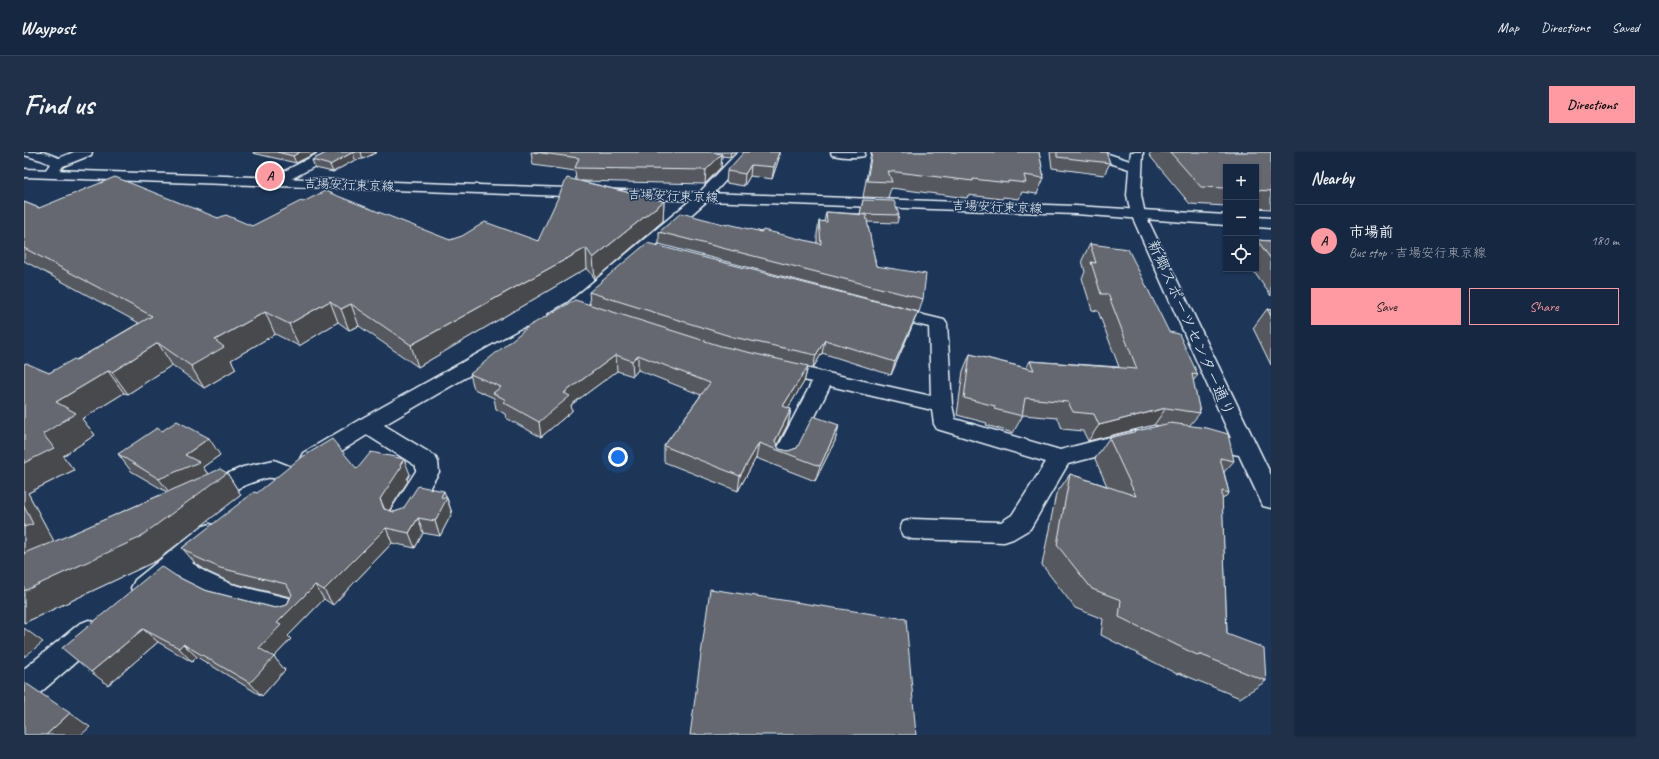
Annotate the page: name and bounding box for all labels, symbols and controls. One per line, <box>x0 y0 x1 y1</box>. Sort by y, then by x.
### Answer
text: Waypost <box>20 16 75 40</box>
text: Map <box>1498 19 1519 36</box>
text: Directions <box>1541 19 1590 36</box>
text: Saved <box>1612 19 1639 36</box>
button: Directions <box>1549 86 1635 123</box>
text: Find us <box>24 87 94 122</box>
pin: A <box>257 161 283 191</box>
map controls <box>1223 164 1259 272</box>
button: + <box>1223 164 1259 200</box>
text: Nearby <box>1311 168 1354 189</box>
street label: 吉場安行東京線 <box>303 175 396 195</box>
street label: 吉場安行東京線 <box>627 186 720 206</box>
street label: 吉場安行東京線 <box>951 197 1044 217</box>
button: − <box>1223 200 1259 236</box>
text: 市場前 <box>1349 223 1394 242</box>
text: A <box>1321 233 1327 249</box>
text: 180 m <box>1591 233 1619 249</box>
button: locate <box>1223 236 1259 272</box>
street label: 新郷スポーツセンター通り <box>1143 237 1239 419</box>
text: Bus stop · 吉場安行東京線 <box>1349 245 1486 261</box>
button: Save <box>1311 288 1461 325</box>
button: Share <box>1469 288 1619 325</box>
your location <box>608 447 628 467</box>

